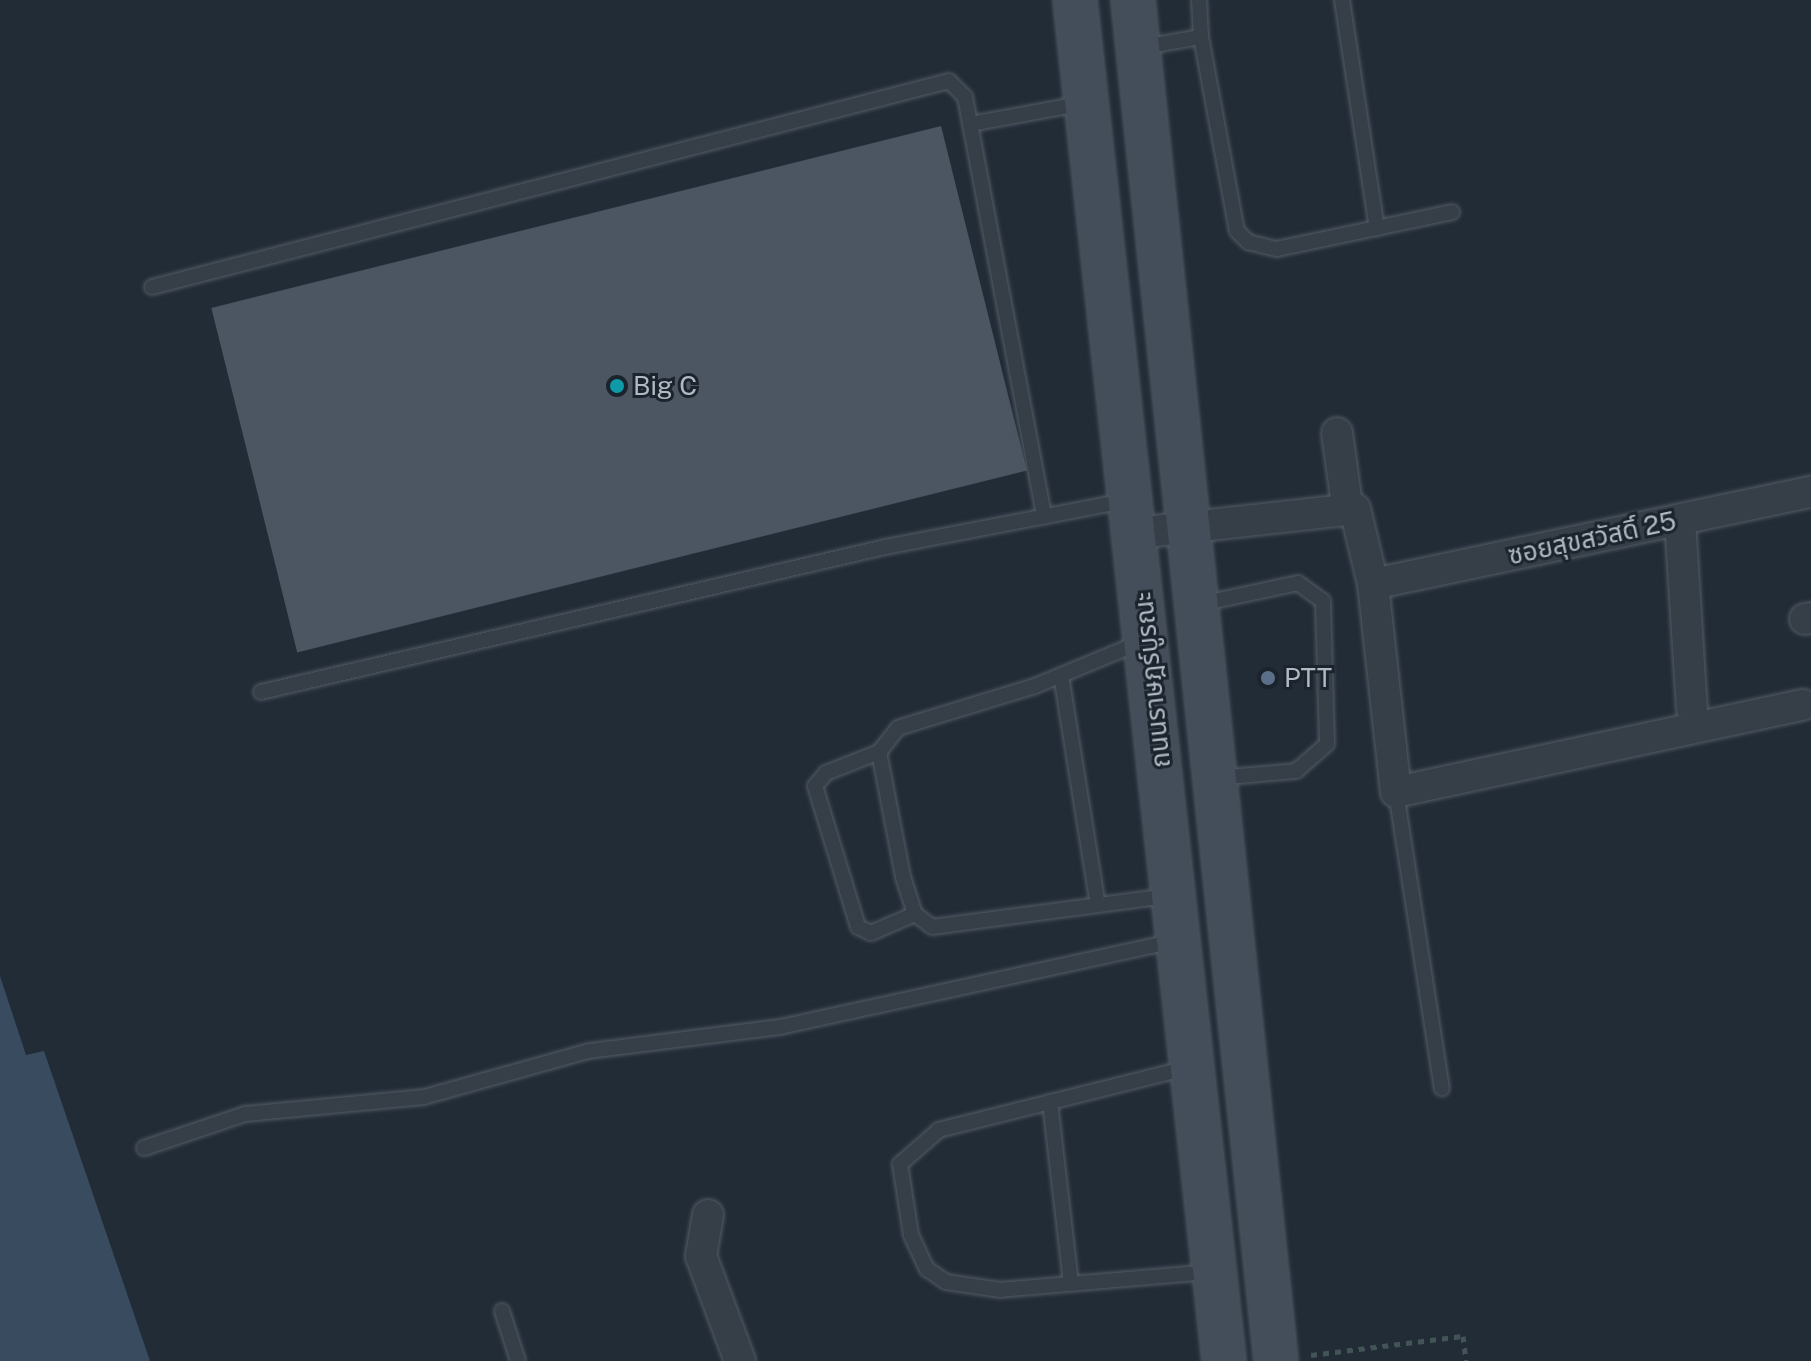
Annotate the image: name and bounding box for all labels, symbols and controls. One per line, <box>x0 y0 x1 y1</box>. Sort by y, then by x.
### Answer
place label: Big C <box>633 370 697 402</box>
marker: Big C <box>608 377 626 395</box>
street label: ซอยสุขสวัสดิ์ 25 <box>1505 505 1679 571</box>
street label: ถนนราษฎร์บูรณะ <box>1127 591 1177 769</box>
place label: PTT <box>1284 662 1332 694</box>
marker: PTT <box>1259 669 1277 687</box>

